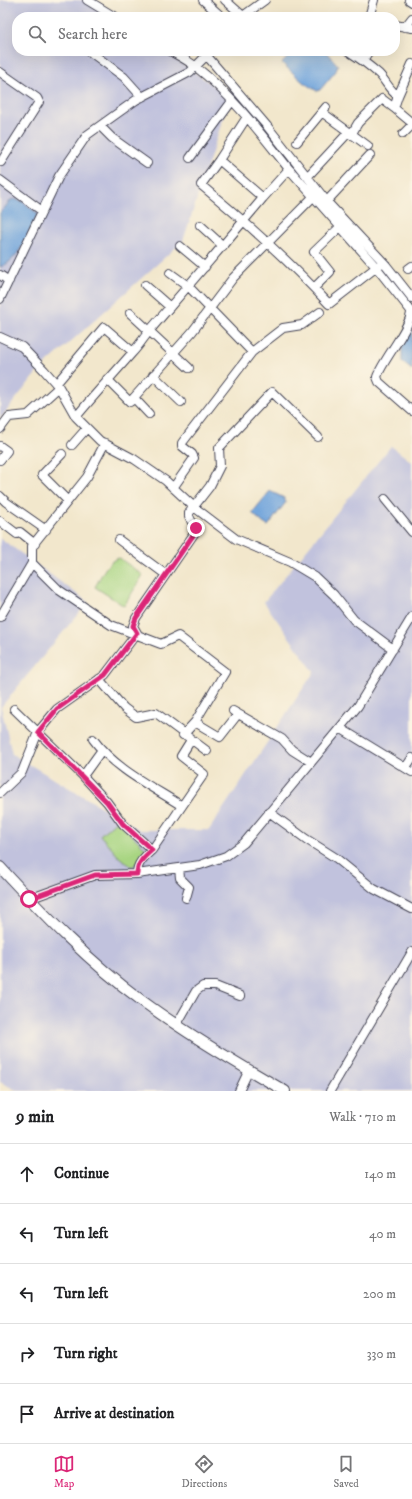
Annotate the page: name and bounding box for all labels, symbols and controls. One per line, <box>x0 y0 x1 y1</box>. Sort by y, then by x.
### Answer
search box <box>12 12 400 56</box>
icon: search <box>26 23 48 45</box>
text: Search here <box>58 25 127 44</box>
route end <box>187 519 205 537</box>
route start <box>20 890 38 908</box>
text: 9 min <box>16 1106 54 1128</box>
text: Walk · 710 m <box>329 1109 396 1125</box>
icon: ahead <box>16 1163 38 1185</box>
text: Continue <box>54 1164 109 1183</box>
text: 140 m <box>364 1166 396 1182</box>
icon: left <box>16 1223 38 1245</box>
text: Turn left <box>54 1224 108 1243</box>
text: 40 m <box>369 1226 396 1242</box>
icon: left <box>16 1283 38 1305</box>
text: Turn left <box>54 1284 108 1303</box>
text: 200 m <box>363 1286 396 1302</box>
icon: right <box>16 1343 38 1365</box>
text: Turn right <box>54 1344 117 1363</box>
text: 330 m <box>367 1346 396 1362</box>
icon: arrive <box>16 1403 38 1425</box>
text: Arrive at destination <box>54 1404 174 1423</box>
tab: Map <box>53 1453 75 1491</box>
tab: Directions <box>182 1453 227 1491</box>
tab: Saved <box>334 1453 359 1491</box>

